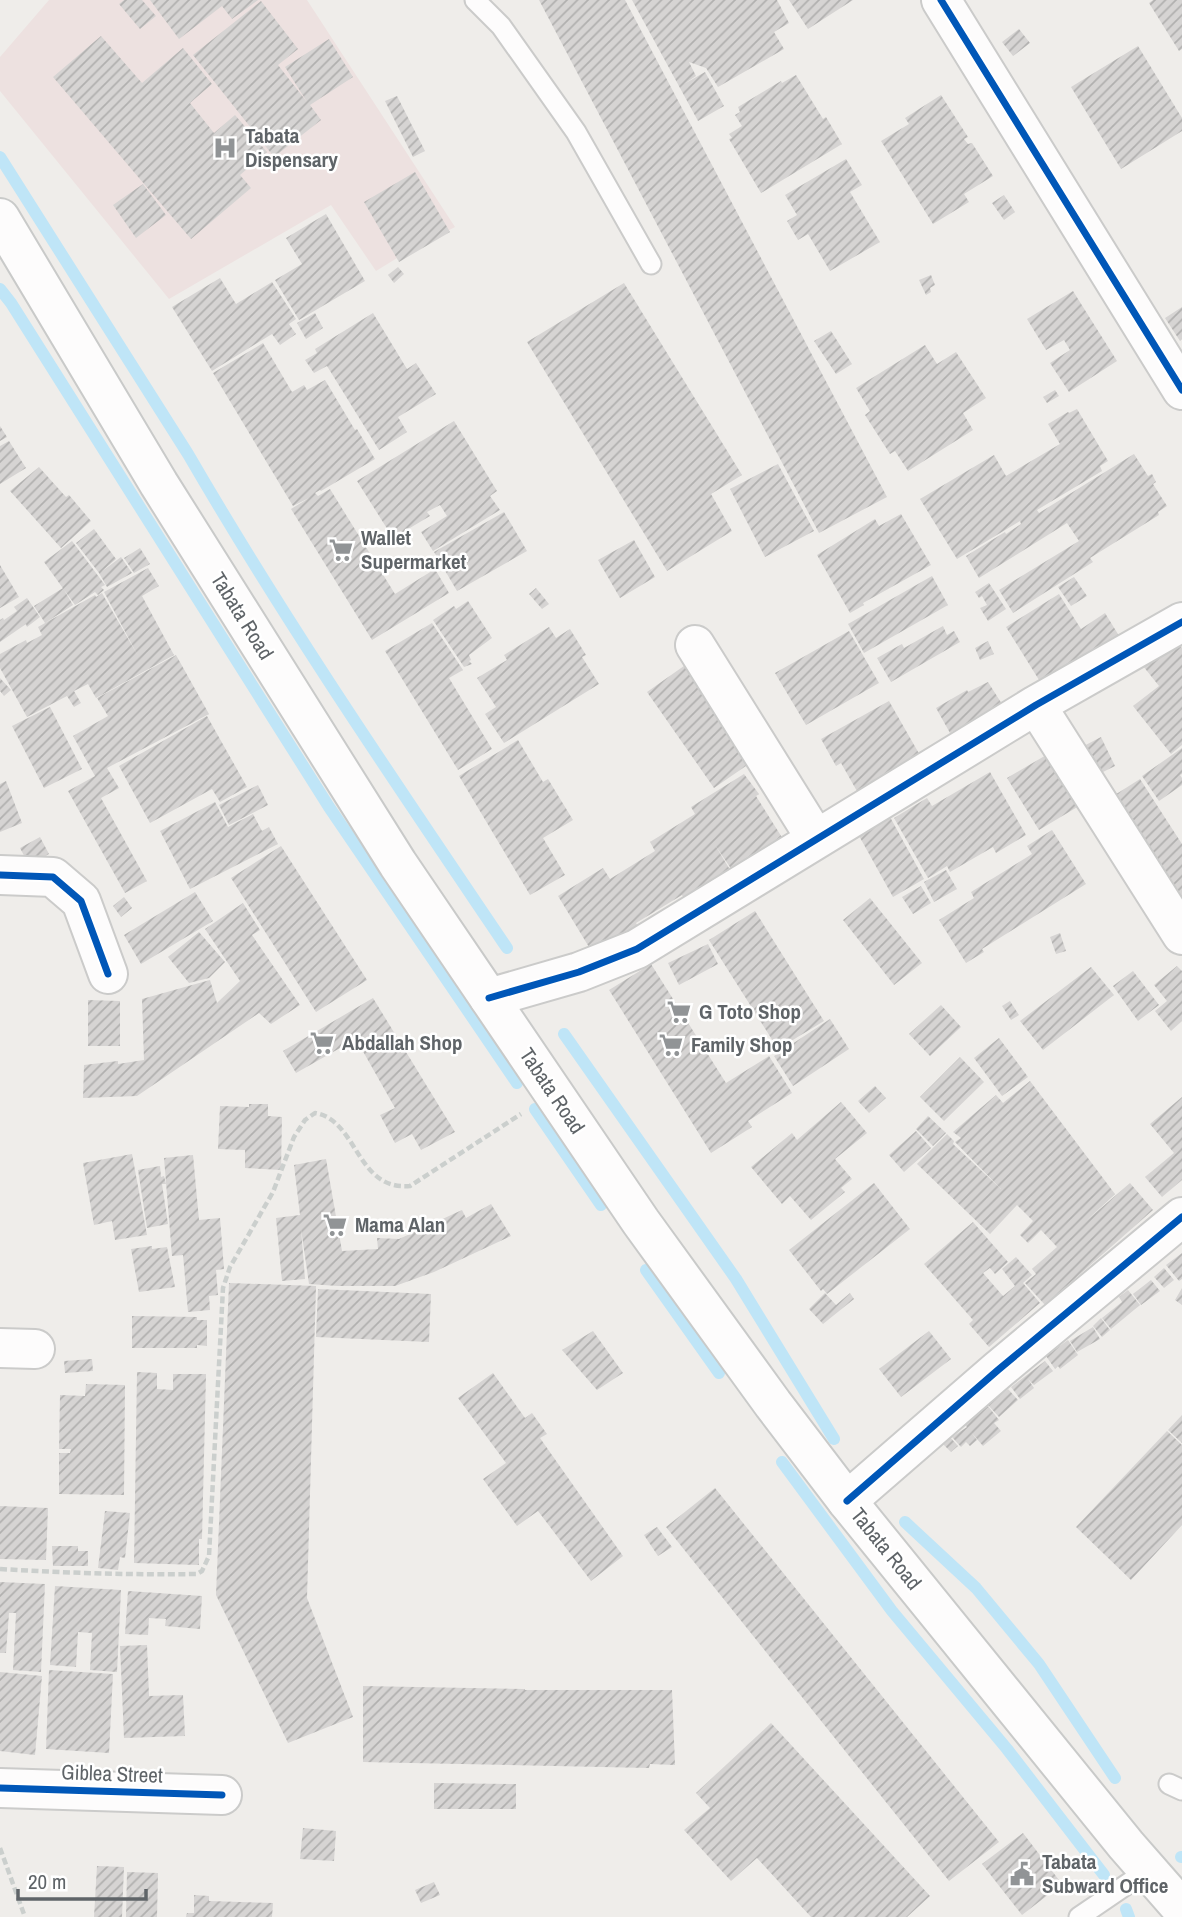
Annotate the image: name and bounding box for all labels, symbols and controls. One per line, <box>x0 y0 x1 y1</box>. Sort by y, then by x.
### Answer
place label: Tabata Dispensary <box>245 121 338 174</box>
hospital icon: Tabata Dispensary <box>211 134 239 162</box>
place label: Wallet Supermarket <box>361 523 467 576</box>
supermarket icon: Wallet Supermarket <box>327 536 355 564</box>
street label: Tabata Road <box>204 566 281 665</box>
place label: G Toto Shop <box>699 997 801 1026</box>
supermarket icon: G Toto Shop <box>665 998 693 1026</box>
place label: Abdallah Shop <box>342 1028 463 1057</box>
supermarket icon: Abdallah Shop <box>308 1029 336 1057</box>
place label: Family Shop <box>691 1030 793 1059</box>
supermarket icon: Family Shop <box>657 1031 685 1059</box>
street label: Tabata Road <box>513 1042 592 1139</box>
place label: Mama Alan <box>355 1210 445 1239</box>
supermarket icon: Mama Alan <box>321 1211 349 1239</box>
street label: Tabata Road <box>844 1501 928 1596</box>
street label: Giblea Street <box>61 1757 163 1790</box>
place label: Tabata Subward Office <box>1042 1847 1168 1900</box>
scale bar <box>18 1857 145 1901</box>
public building icon: Tabata Subward Office <box>1008 1860 1036 1888</box>
text: 20 m <box>28 1867 66 1896</box>

